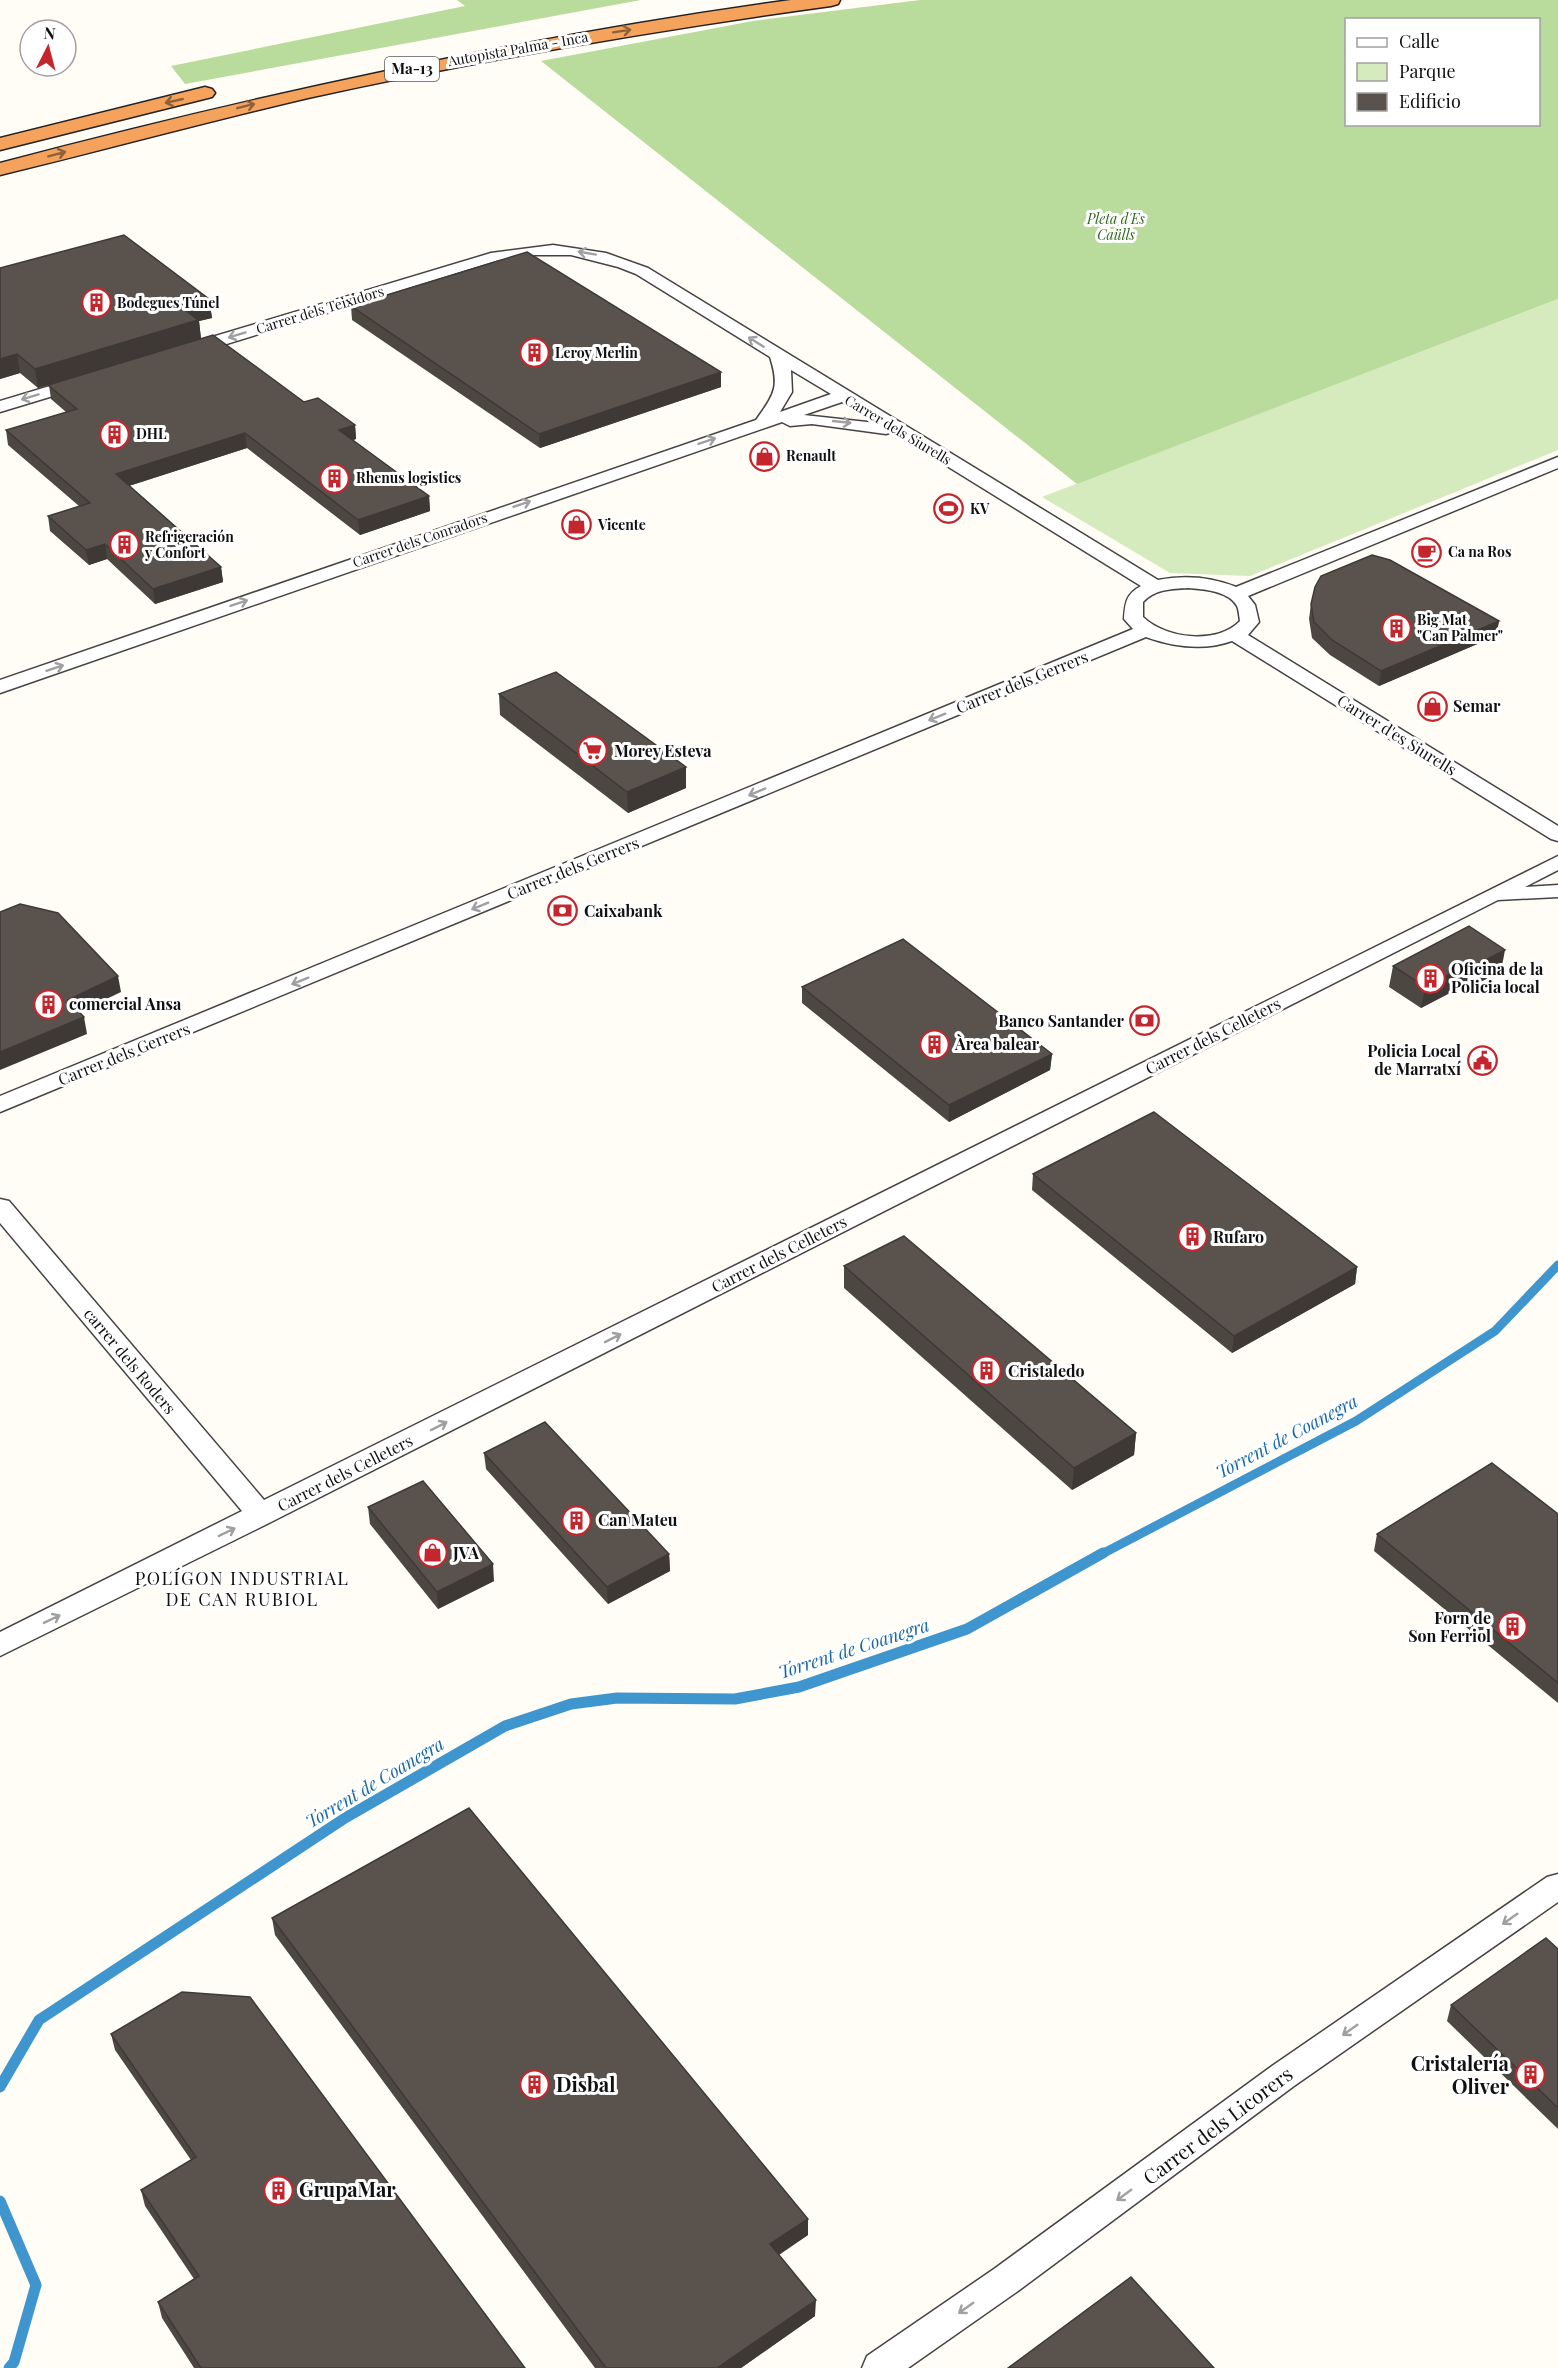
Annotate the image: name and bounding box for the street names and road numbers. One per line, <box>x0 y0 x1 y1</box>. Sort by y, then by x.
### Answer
street label: Autopista Palma - Inca <box>445 27 590 70</box>
road number: Ma-13 <box>385 57 439 81</box>
street label: Carrer dels Teixidors <box>254 281 386 338</box>
street label: Carrer dels Siurells <box>841 390 955 469</box>
street label: Carrer dels Conradors <box>350 508 490 572</box>
street label: Carrer dels Gerrers <box>953 645 1091 718</box>
street label: Carrer d'es Siurells <box>1334 689 1461 780</box>
street label: Carrer dels Gerrers <box>504 831 642 904</box>
street label: Carrer dels Celleters <box>1142 992 1284 1079</box>
street label: Carrer dels Gerrers <box>55 1017 193 1090</box>
street label: Carrer dels Celleters <box>708 1210 850 1297</box>
street label: carrer dels Roders <box>80 1303 181 1418</box>
street label: Carrer dels Celleters <box>274 1429 416 1516</box>
street label: Carrer dels Licorers <box>1137 2060 1297 2190</box>

